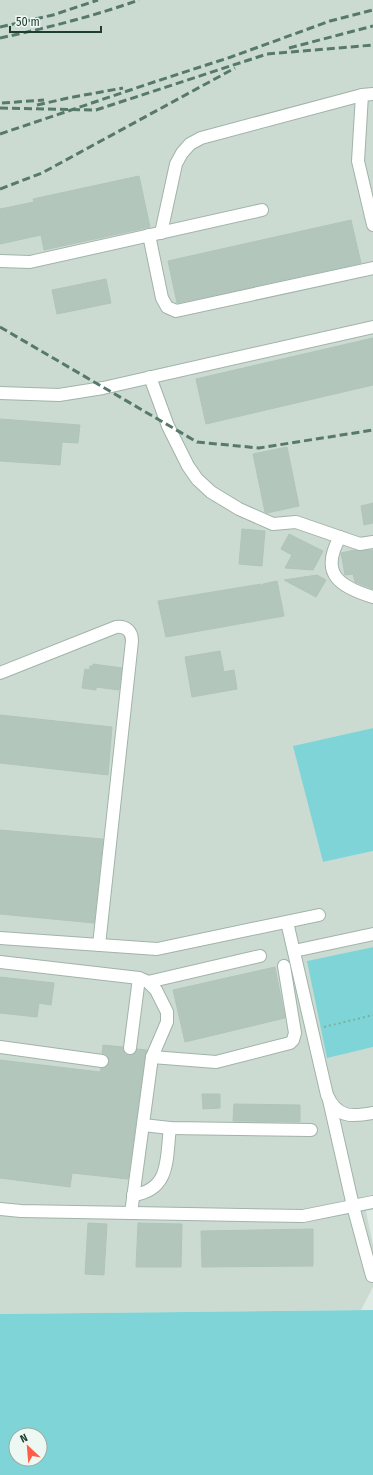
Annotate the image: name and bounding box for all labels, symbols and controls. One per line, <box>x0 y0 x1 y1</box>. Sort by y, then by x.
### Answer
scale bar <box>10 8 101 34</box>
text: 50 m <box>16 15 40 29</box>
north arrow <box>8 1427 48 1467</box>
text: N <box>18 1431 30 1446</box>

